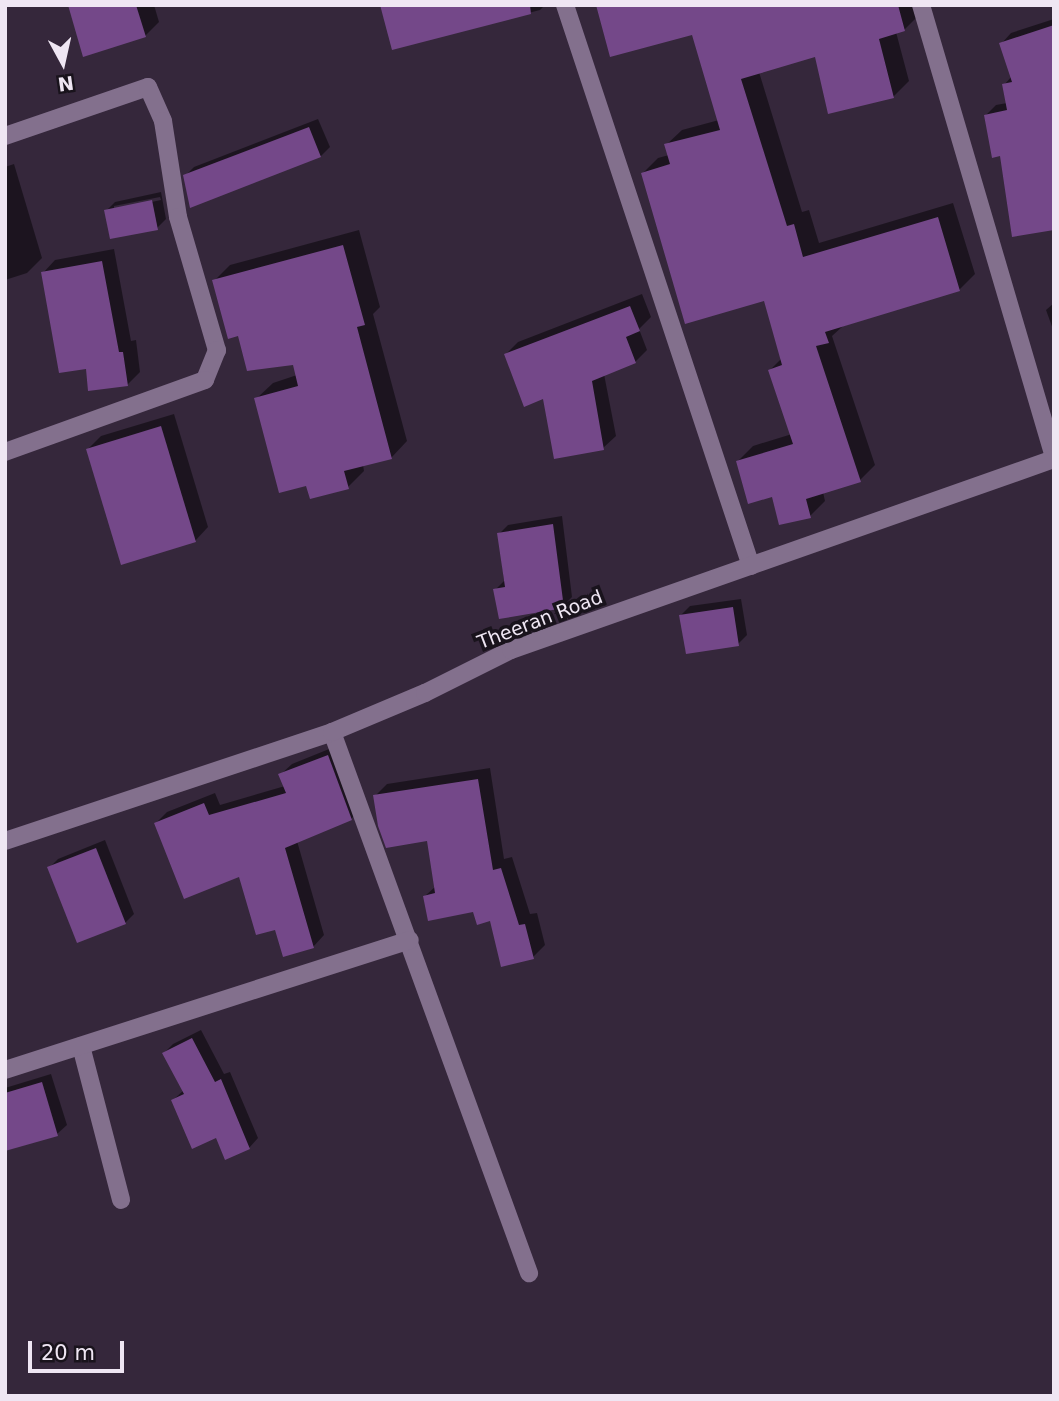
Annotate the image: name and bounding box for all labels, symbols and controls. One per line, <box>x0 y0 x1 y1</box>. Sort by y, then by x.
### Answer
north arrow <box>28 28 98 98</box>
text: N <box>57 72 75 96</box>
street label: Theeran Road <box>474 586 606 654</box>
scale bar <box>32 1328 128 1372</box>
text: 20 m <box>41 1341 95 1365</box>

